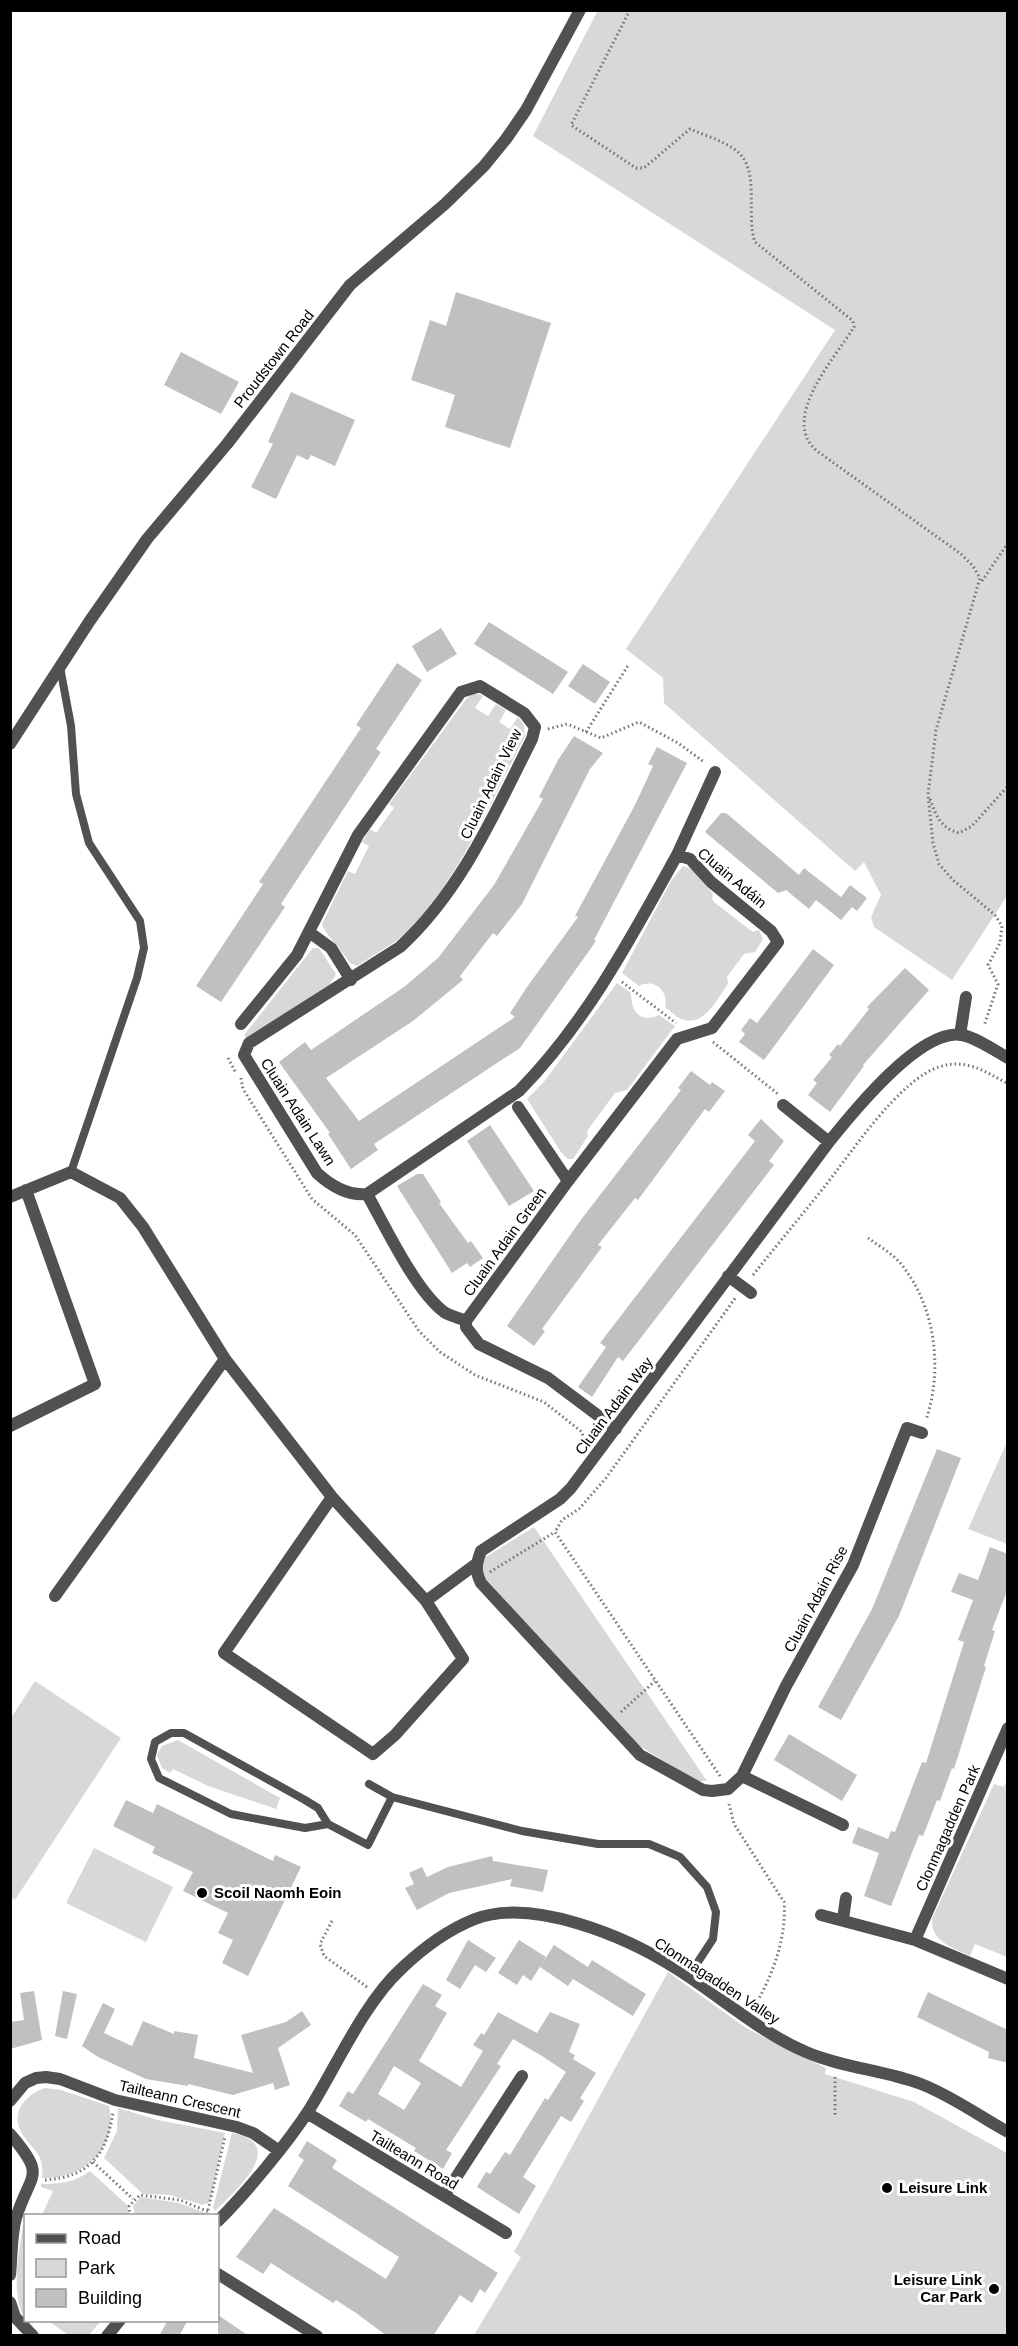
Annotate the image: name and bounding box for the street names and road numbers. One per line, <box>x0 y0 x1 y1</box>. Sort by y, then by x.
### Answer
street label: Proudstown Road <box>230 306 317 411</box>
street label: Cluain Adain View <box>456 726 525 842</box>
street label: Cluain Adáin <box>695 844 770 911</box>
street label: Cluain Adain Lawn <box>257 1055 339 1168</box>
street label: Cluain Adain Green <box>459 1184 550 1299</box>
street label: Cluain Adain Way <box>571 1353 656 1458</box>
street label: Cluain Adain Rise <box>780 1543 851 1655</box>
street label: Clonmagadden Park <box>912 1761 983 1894</box>
street label: Clonmagadden Valley <box>652 1934 783 2028</box>
street label: Tailteann Crescent <box>118 2076 243 2121</box>
street label: Tailteann Road <box>367 2127 462 2193</box>

